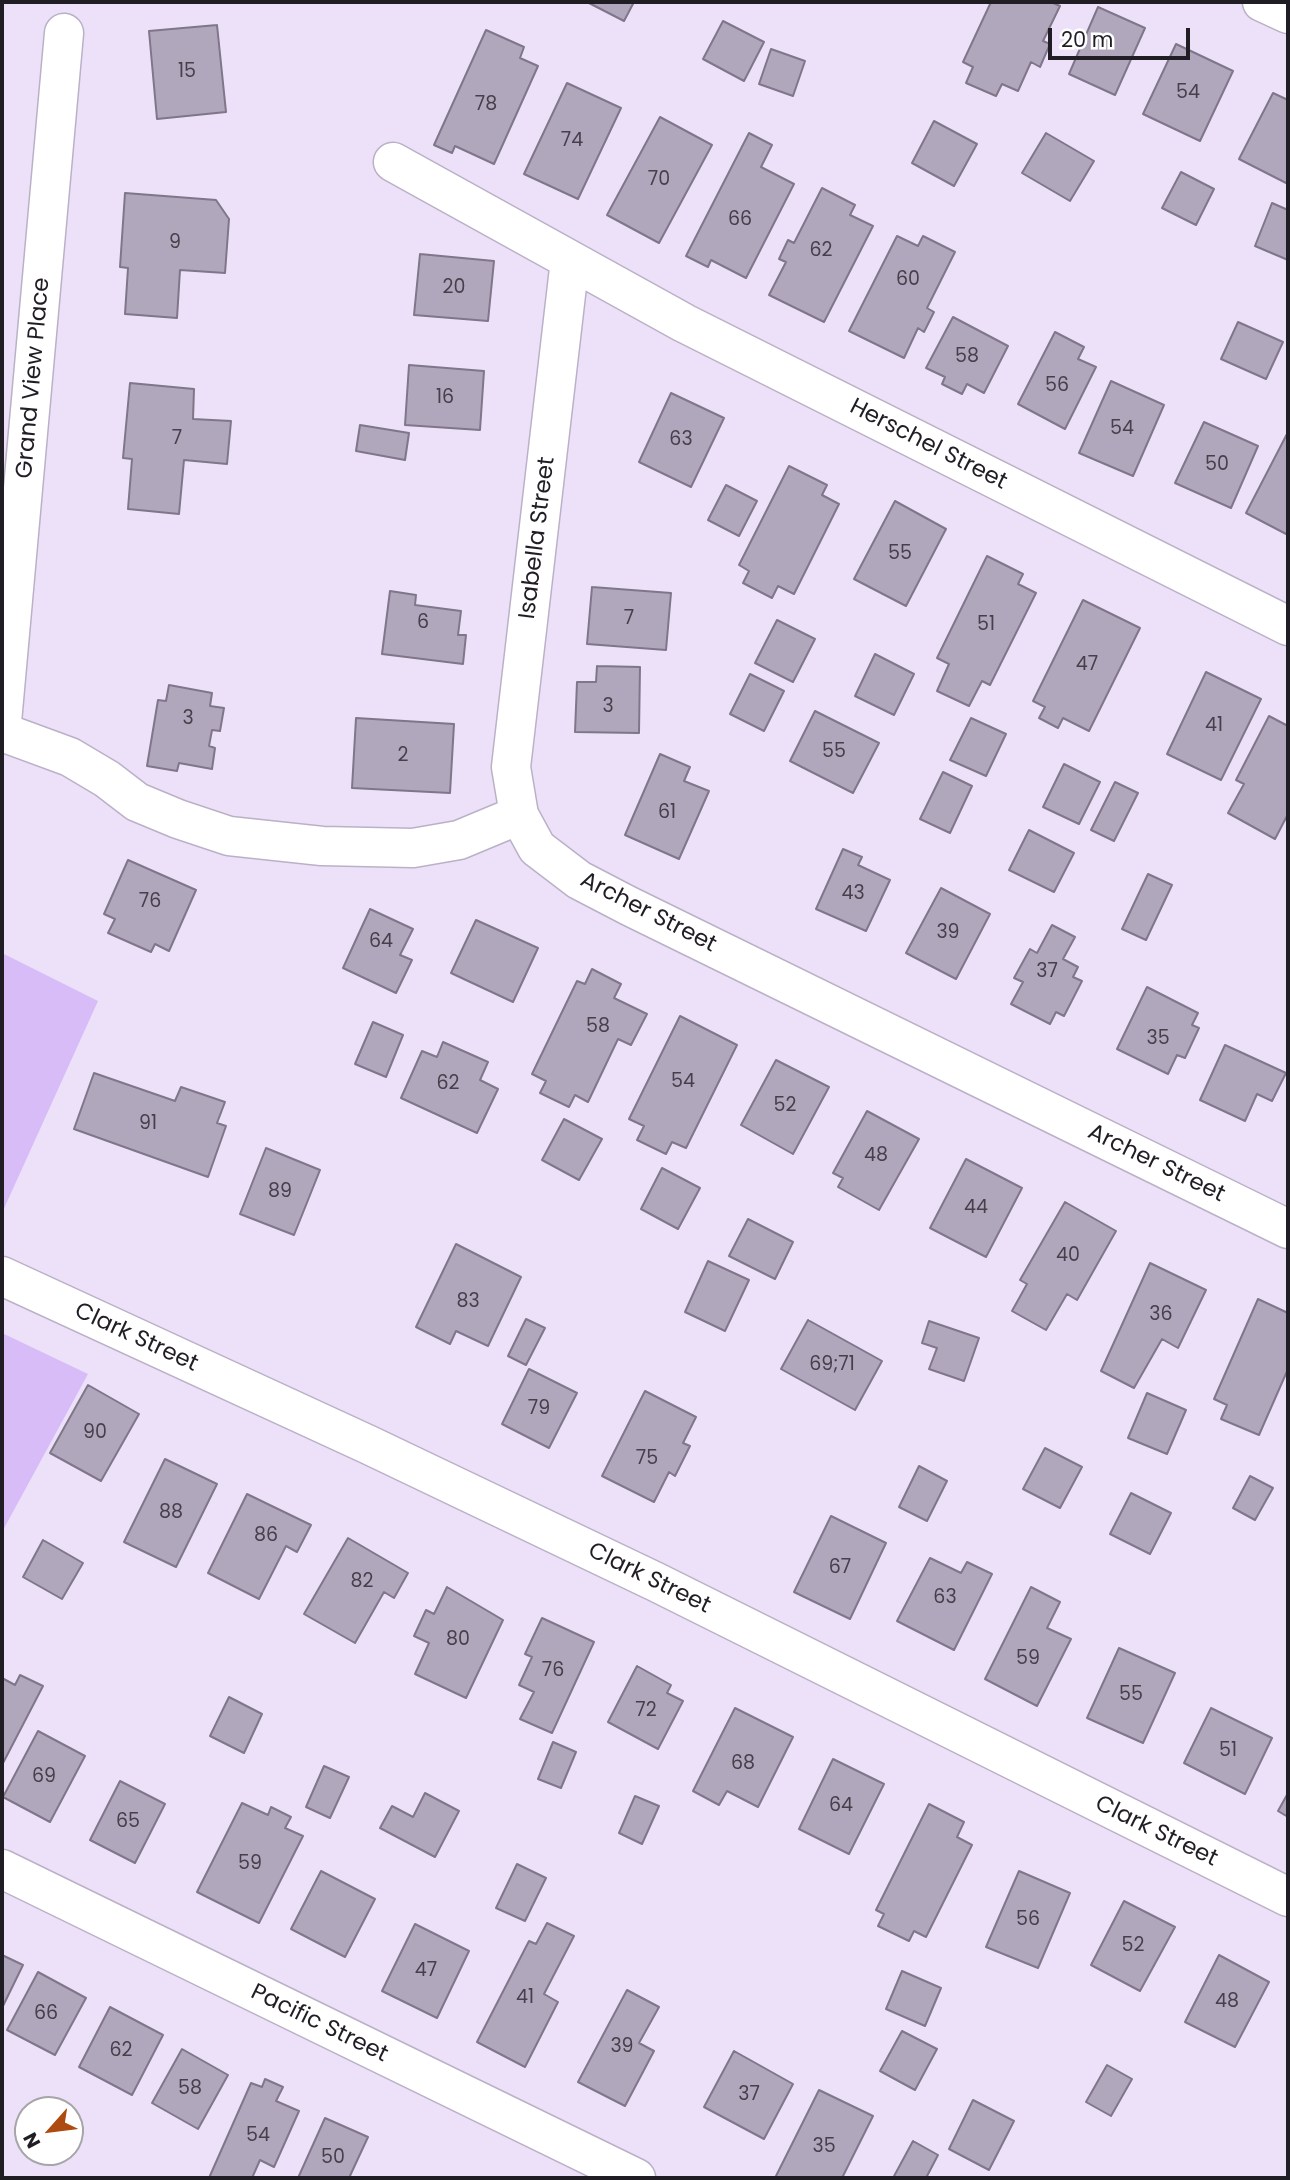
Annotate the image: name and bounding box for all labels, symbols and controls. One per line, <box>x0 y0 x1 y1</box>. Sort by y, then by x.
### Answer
scale bar <box>1052 14 1194 58</box>
text: 20 m <box>1061 25 1114 54</box>
house number: 15 <box>178 61 196 83</box>
house number: 54 <box>1176 82 1200 104</box>
house number: 78 <box>475 94 497 116</box>
house number: 74 <box>561 130 583 152</box>
house number: 70 <box>648 169 670 191</box>
house number: 66 <box>728 209 752 231</box>
house number: 9 <box>169 232 181 254</box>
house number: 62 <box>810 240 832 262</box>
house number: 60 <box>896 269 920 291</box>
street label: Grand View Place <box>11 276 57 480</box>
house number: 20 <box>443 277 465 299</box>
house number: 58 <box>955 346 979 368</box>
house number: 56 <box>1045 375 1069 397</box>
house number: 16 <box>436 387 454 409</box>
street label: Herschel Street <box>845 393 1011 497</box>
house number: 54 <box>1110 418 1134 440</box>
house number: 7 <box>172 428 182 450</box>
house number: 63 <box>669 429 693 451</box>
house number: 50 <box>1205 454 1229 476</box>
street label: Isabella Street <box>514 455 562 621</box>
house number: 55 <box>888 543 912 565</box>
house number: 7 <box>624 608 634 630</box>
house number: 6 <box>417 612 429 634</box>
house number: 51 <box>977 614 995 636</box>
house number: 47 <box>1076 654 1098 676</box>
house number: 3 <box>602 696 614 718</box>
house number: 3 <box>182 708 194 730</box>
house number: 41 <box>1205 715 1223 737</box>
house number: 55 <box>822 741 846 763</box>
house number: 2 <box>398 745 408 767</box>
house number: 61 <box>658 802 676 824</box>
street label: Archer Street <box>575 867 721 959</box>
house number: 43 <box>841 883 865 905</box>
house number: 76 <box>139 891 161 913</box>
house number: 39 <box>936 922 960 944</box>
house number: 64 <box>369 931 393 953</box>
house number: 37 <box>1036 961 1058 983</box>
house number: 58 <box>586 1016 610 1038</box>
house number: 35 <box>1146 1028 1170 1050</box>
house number: 54 <box>671 1071 695 1093</box>
house number: 62 <box>437 1073 459 1095</box>
house number: 52 <box>774 1095 796 1117</box>
house number: 91 <box>139 1113 157 1135</box>
street label: Archer Street <box>1083 1119 1229 1209</box>
house number: 48 <box>864 1145 888 1167</box>
house number: 89 <box>268 1181 292 1203</box>
house number: 44 <box>964 1197 988 1219</box>
house number: 40 <box>1056 1245 1080 1267</box>
house number: 83 <box>456 1291 480 1313</box>
street label: Clark Street <box>70 1297 202 1379</box>
house number: 36 <box>1149 1304 1173 1326</box>
house number: 69;71 <box>809 1354 855 1376</box>
house number: 79 <box>528 1398 550 1420</box>
house number: 90 <box>83 1422 107 1444</box>
house number: 75 <box>636 1448 658 1470</box>
house number: 88 <box>159 1502 183 1524</box>
house number: 86 <box>254 1525 278 1547</box>
street label: Clark Street <box>583 1537 715 1621</box>
house number: 67 <box>829 1557 851 1579</box>
house number: 82 <box>351 1571 373 1593</box>
house number: 63 <box>933 1587 957 1609</box>
house number: 80 <box>446 1629 470 1651</box>
house number: 59 <box>1016 1648 1040 1670</box>
house number: 76 <box>542 1660 564 1682</box>
house number: 55 <box>1119 1684 1143 1706</box>
house number: 72 <box>635 1700 657 1722</box>
house number: 51 <box>1219 1740 1237 1762</box>
house number: 68 <box>731 1753 755 1775</box>
house number: 69 <box>32 1766 56 1788</box>
street label: Clark Street <box>1090 1790 1222 1874</box>
house number: 64 <box>829 1795 853 1817</box>
house number: 65 <box>116 1811 140 1833</box>
house number: 59 <box>238 1853 262 1875</box>
house number: 56 <box>1016 1909 1040 1931</box>
house number: 52 <box>1122 1935 1144 1957</box>
house number: 47 <box>415 1960 437 1982</box>
street label: Pacific Street <box>246 1979 392 2069</box>
house number: 41 <box>516 1987 534 2009</box>
house number: 48 <box>1215 1991 1239 2013</box>
house number: 66 <box>34 2003 58 2025</box>
house number: 39 <box>610 2036 634 2058</box>
house number: 62 <box>110 2040 132 2062</box>
house number: 58 <box>178 2078 202 2100</box>
house number: 37 <box>738 2084 760 2106</box>
north arrow <box>14 2096 84 2166</box>
house number: 54 <box>246 2125 270 2147</box>
text: N <box>17 2128 47 2153</box>
house number: 35 <box>812 2136 836 2158</box>
house number: 50 <box>321 2147 345 2169</box>

